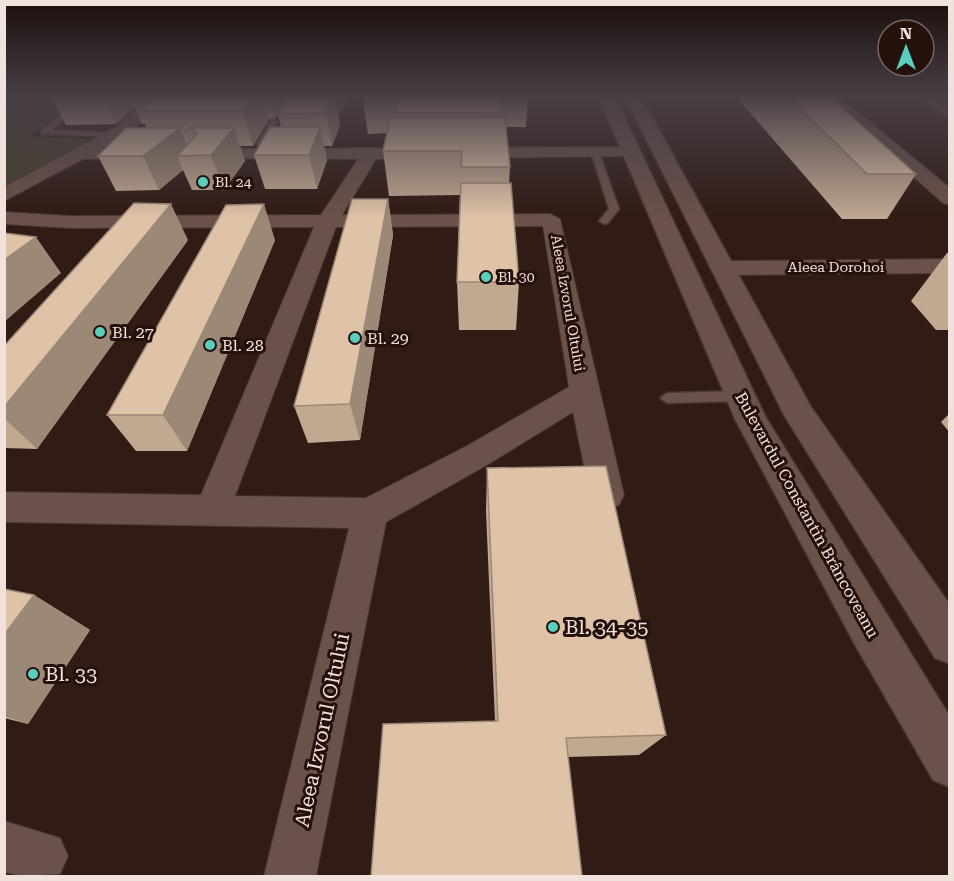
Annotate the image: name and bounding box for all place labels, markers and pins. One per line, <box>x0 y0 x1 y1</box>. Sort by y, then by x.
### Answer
place label: Bl. 24 <box>215 174 252 190</box>
marker: Bl. 24 <box>196 175 210 189</box>
place label: Bl. 30 <box>498 269 535 285</box>
marker: Bl. 30 <box>479 270 493 284</box>
place label: Bl. 27 <box>112 323 154 342</box>
marker: Bl. 27 <box>93 325 107 339</box>
place label: Bl. 29 <box>367 329 409 348</box>
marker: Bl. 29 <box>348 331 362 345</box>
place label: Bl. 28 <box>222 336 264 355</box>
marker: Bl. 28 <box>203 338 217 352</box>
place label: Bl. 34-35 <box>565 615 648 639</box>
marker: Bl. 34-35 <box>546 620 560 634</box>
place label: Bl. 33 <box>45 662 97 686</box>
marker: Bl. 33 <box>26 667 40 681</box>

